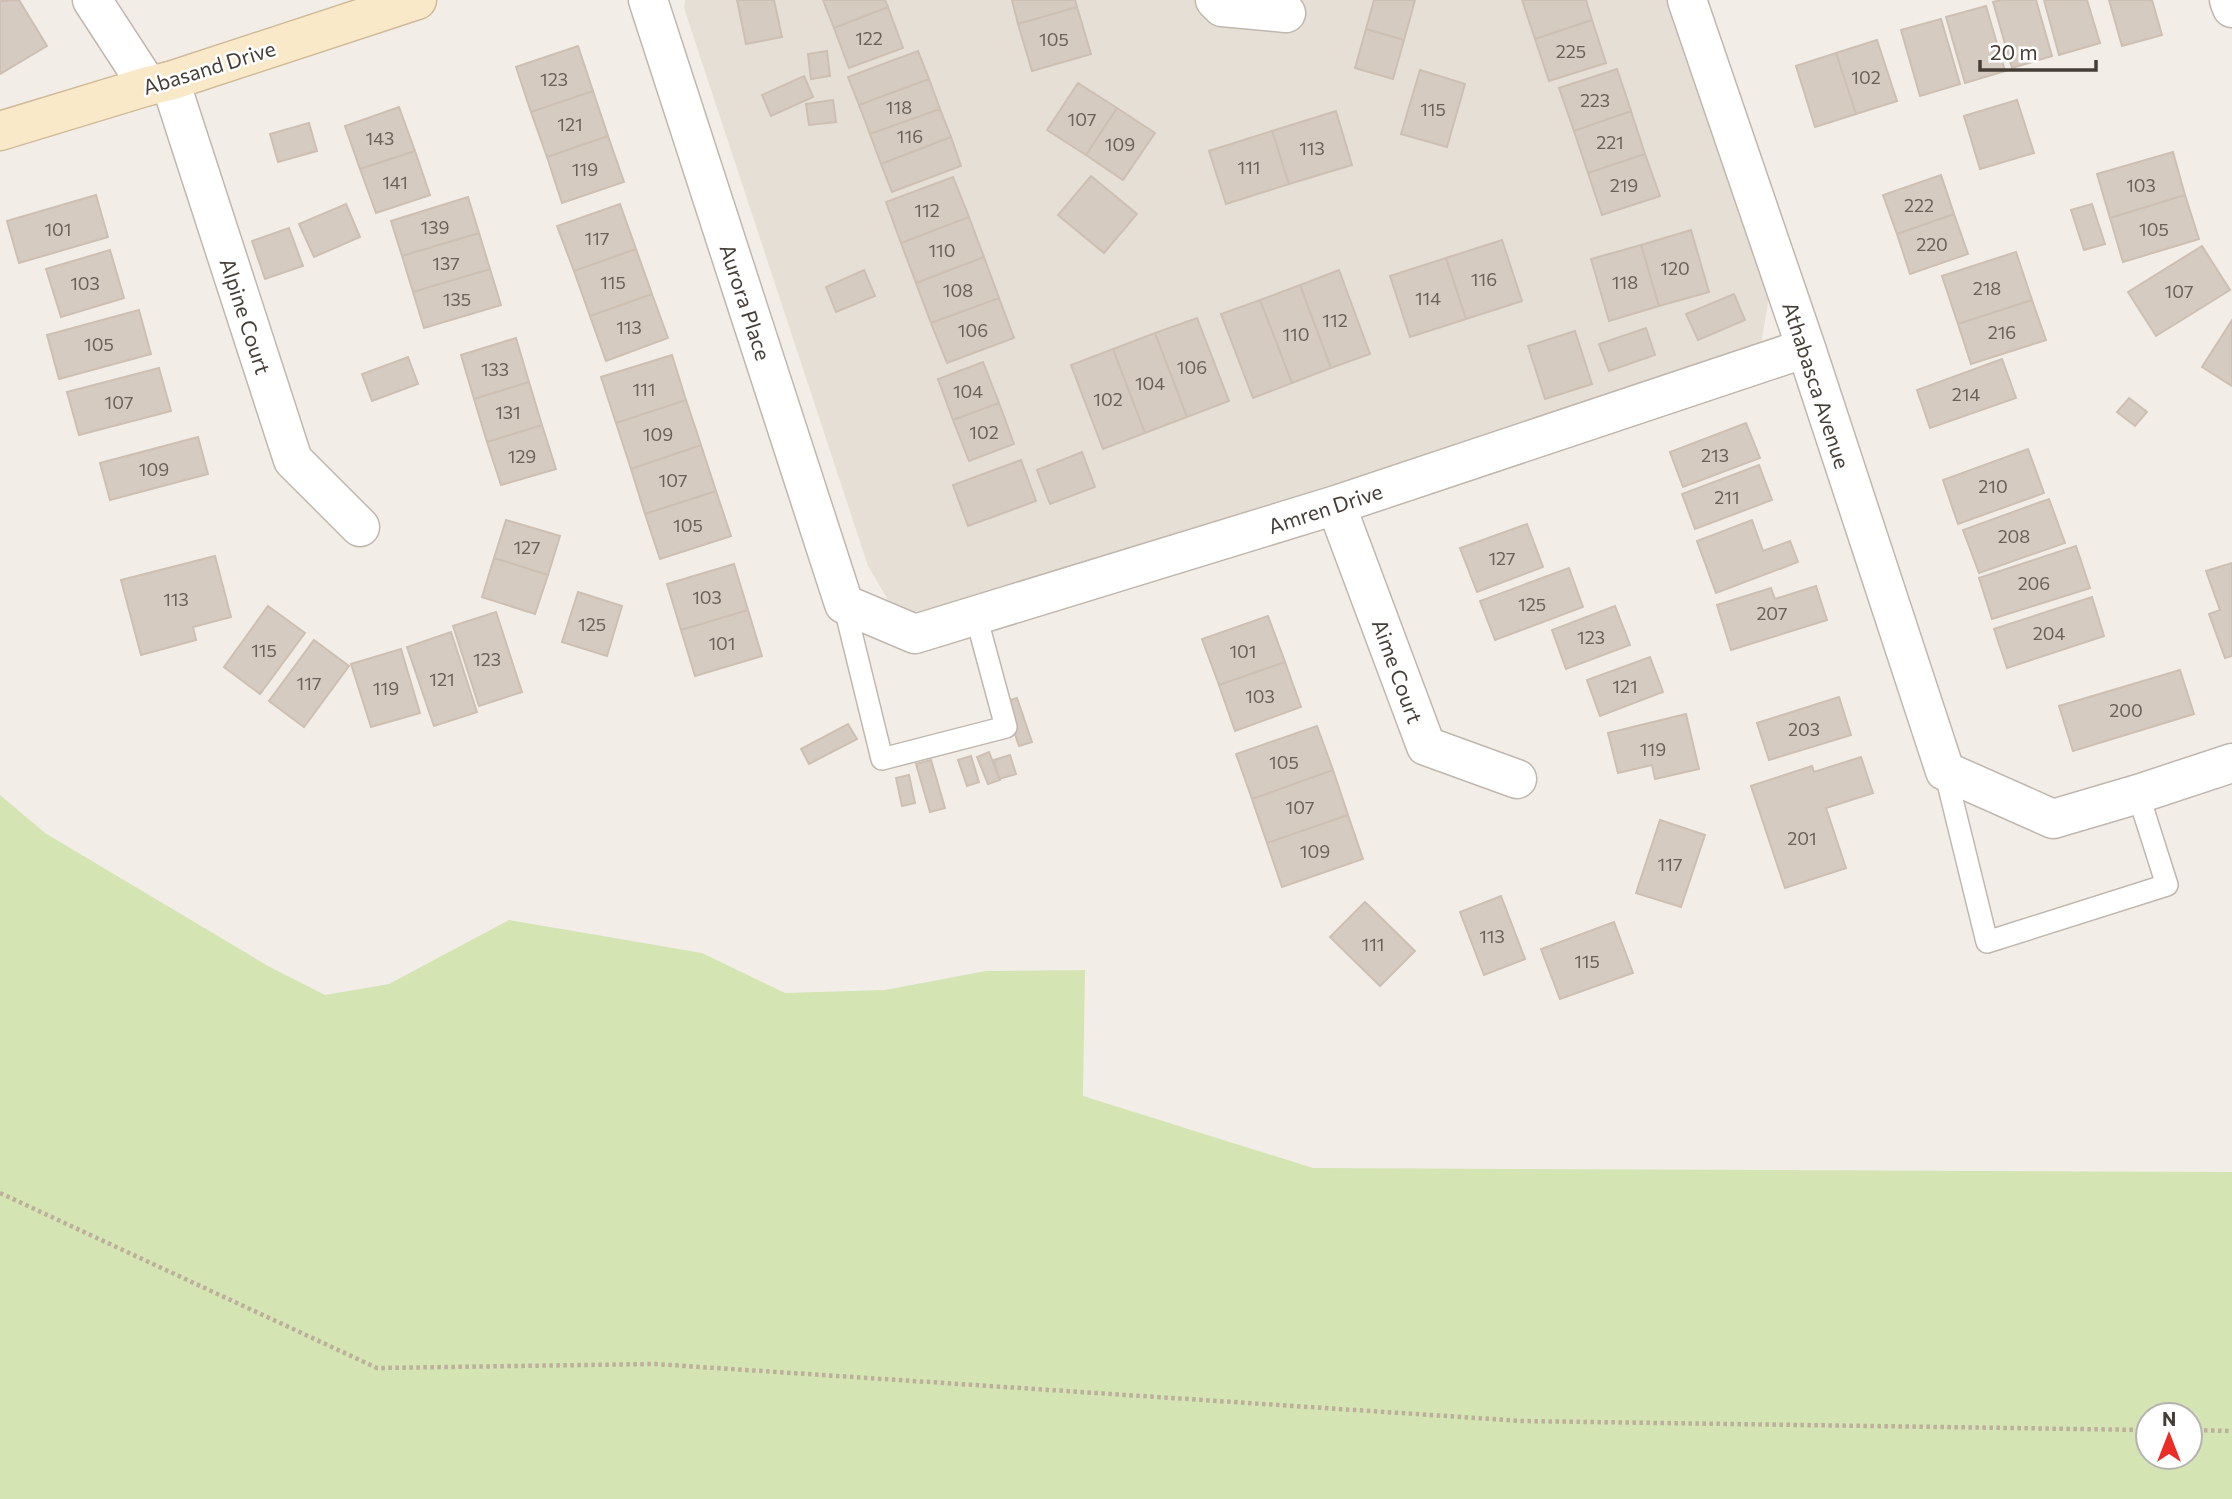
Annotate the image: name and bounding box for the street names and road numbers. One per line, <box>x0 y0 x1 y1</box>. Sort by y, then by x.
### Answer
street label: Abasand Drive <box>140 35 278 99</box>
street label: Aurora Place <box>715 241 777 363</box>
street label: Alpine Court <box>216 255 276 377</box>
street label: Athabasca Avenue <box>1778 299 1856 471</box>
street label: Amren Drive <box>1265 478 1385 538</box>
street label: Aime Court <box>1368 616 1428 726</box>

